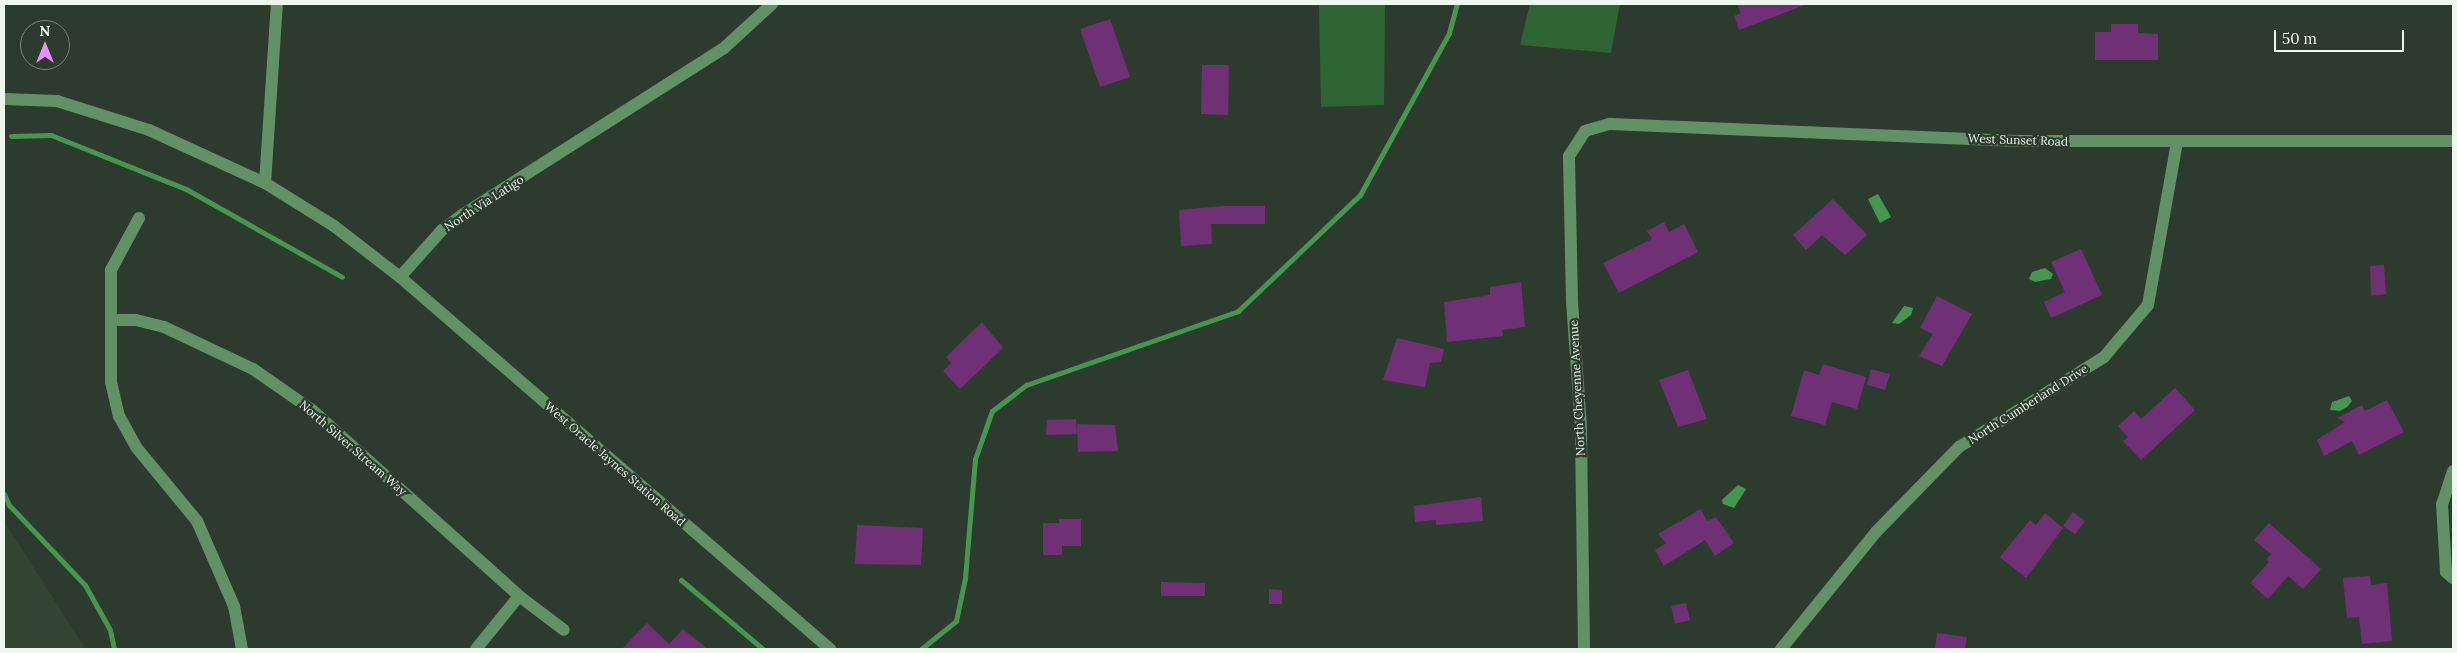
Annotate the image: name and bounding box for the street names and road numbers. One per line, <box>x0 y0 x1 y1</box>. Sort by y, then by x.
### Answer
street label: West Sunset Road <box>1968 131 2068 149</box>
street label: North Via Latigo <box>442 172 526 234</box>
street label: North Cheyenne Avenue <box>1566 320 1588 456</box>
street label: North Cumberland Drive <box>1966 361 2090 447</box>
street label: North Silver Stream Way <box>296 397 410 499</box>
street label: West Oracle Jaynes Station Road <box>542 399 688 529</box>

